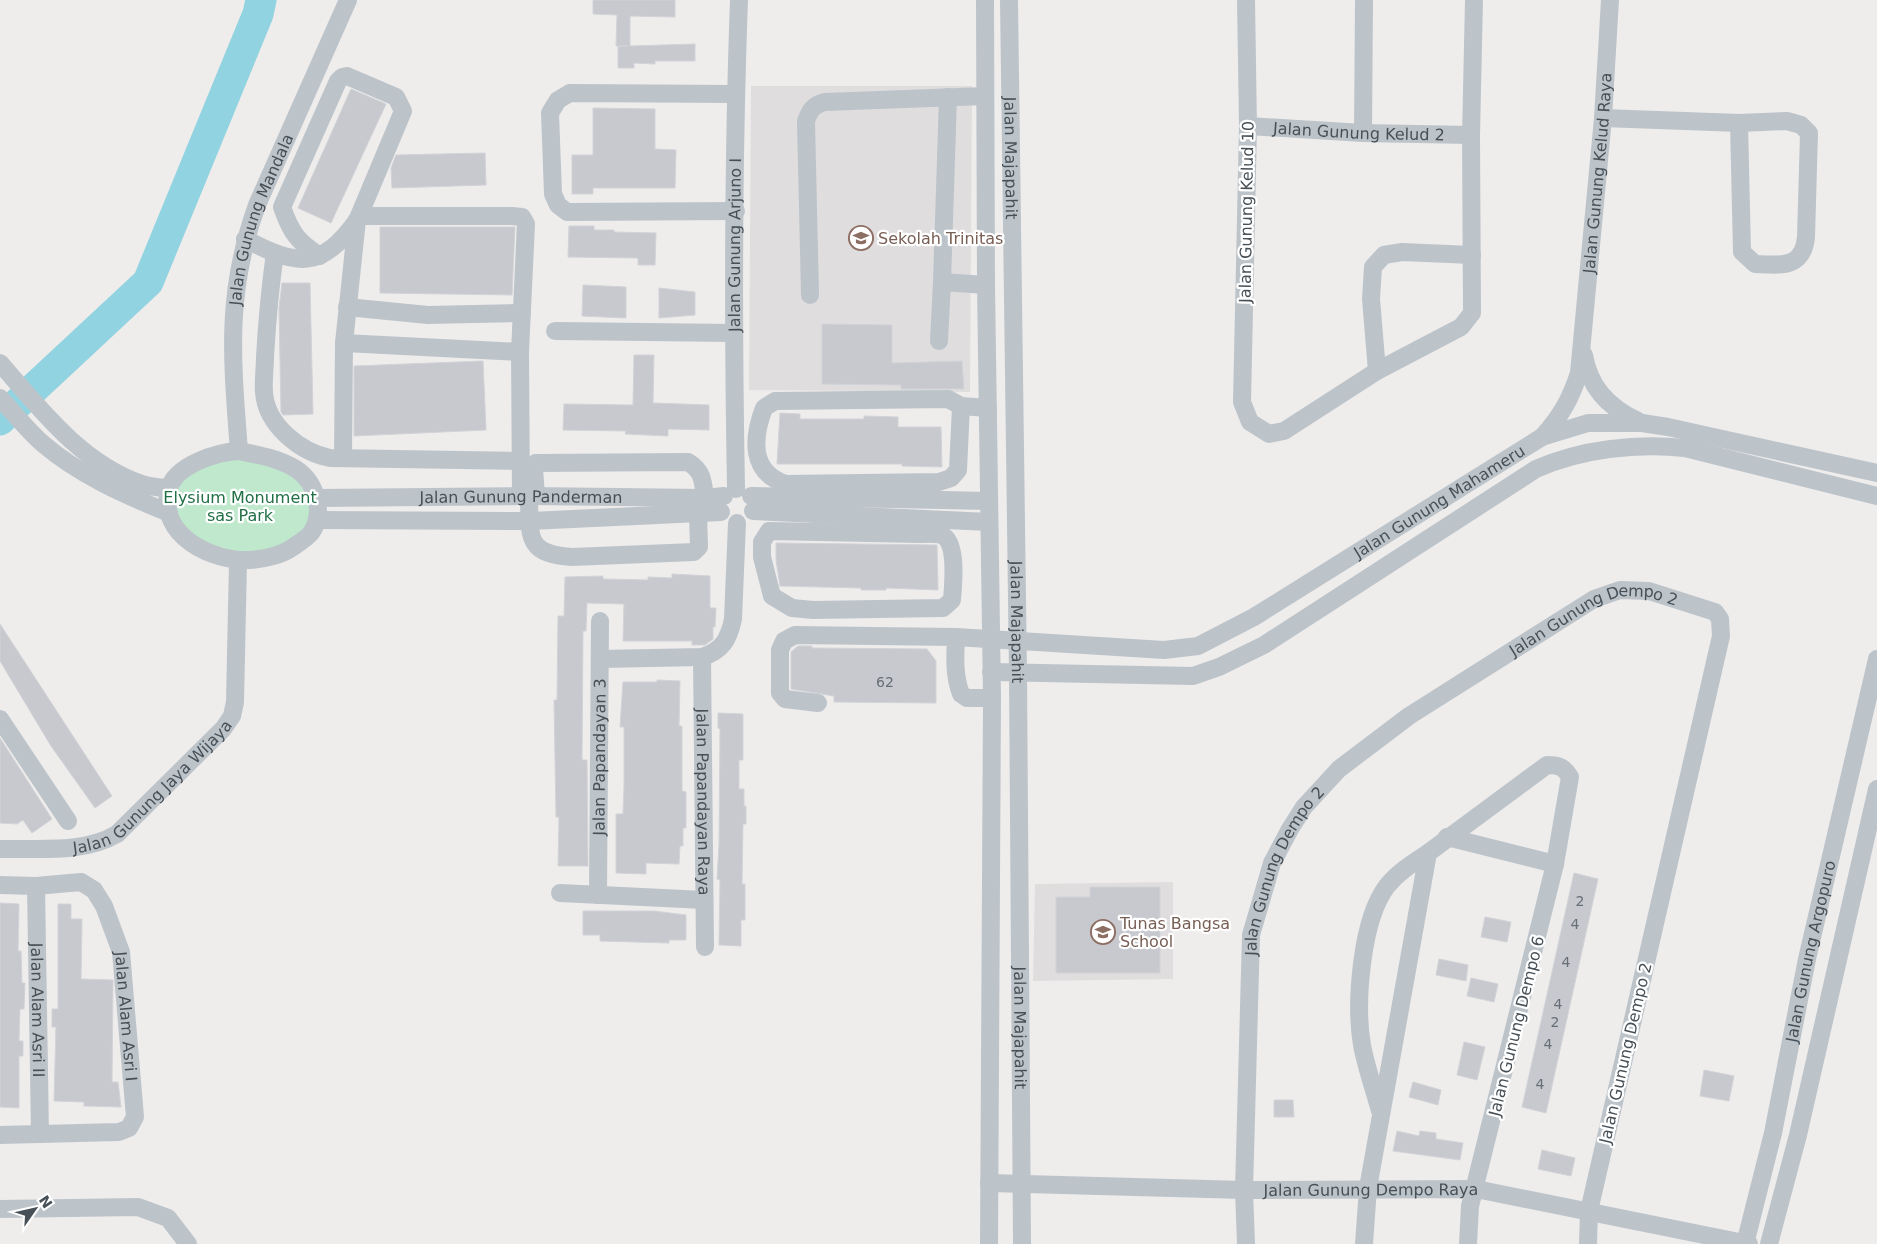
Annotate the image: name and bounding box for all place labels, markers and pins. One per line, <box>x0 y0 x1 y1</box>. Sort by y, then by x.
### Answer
school or university icon: Sekolah Trinitas <box>848 225 874 251</box>
place label: Sekolah Trinitas <box>878 229 1003 248</box>
place label: Tunas Bangsa School <box>1119 914 1230 951</box>
school or university icon: Tunas Bangsa School <box>1090 919 1116 945</box>

